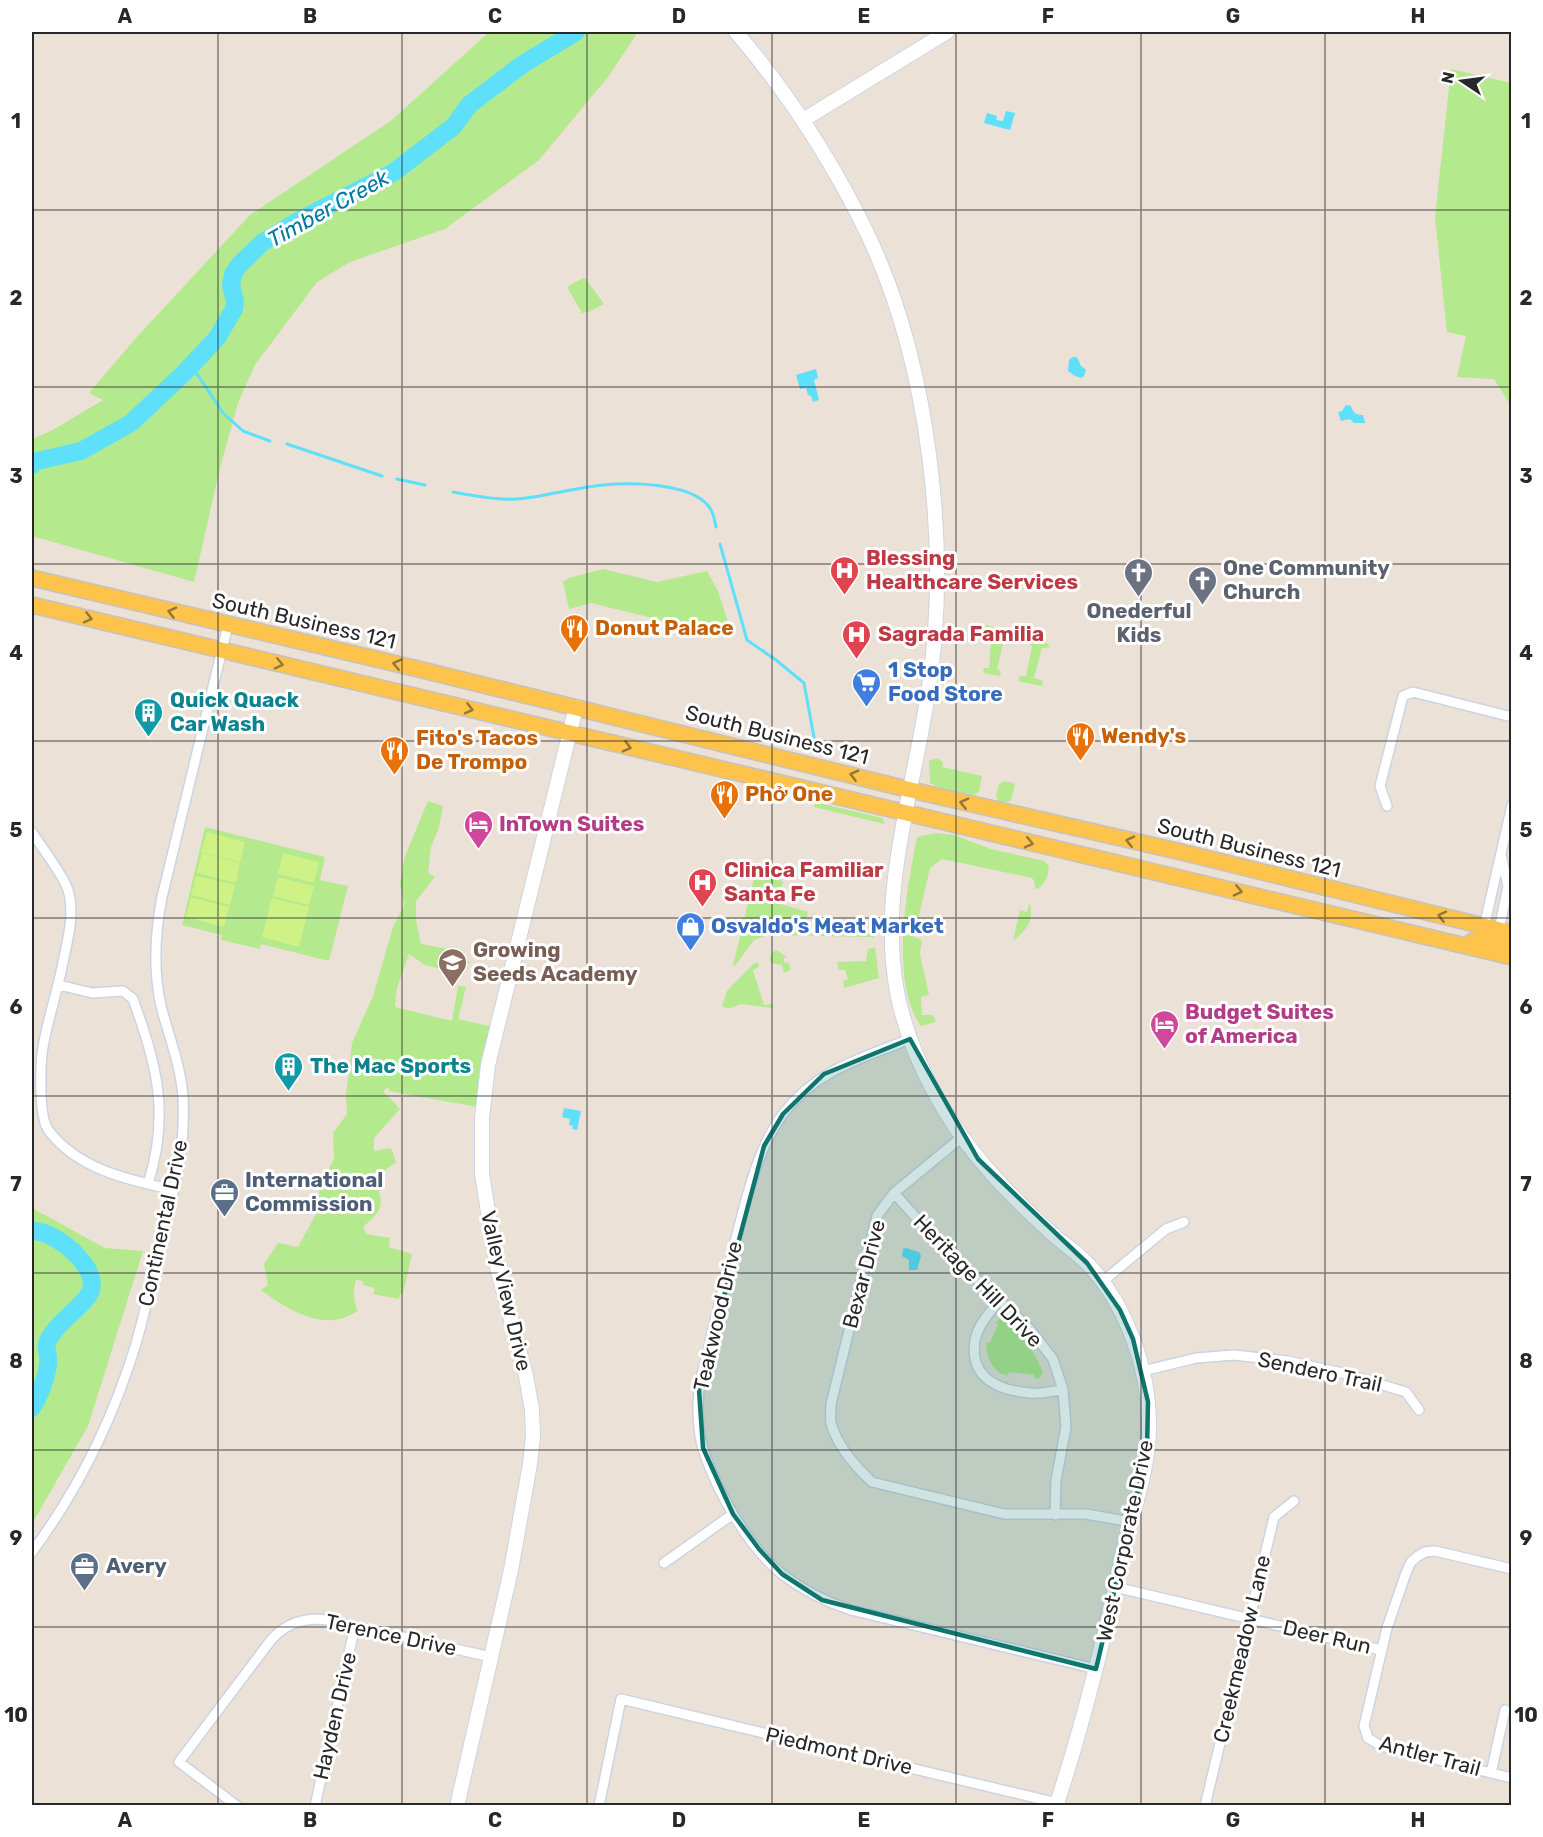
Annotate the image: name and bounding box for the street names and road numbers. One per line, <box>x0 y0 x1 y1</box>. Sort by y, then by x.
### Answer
street label: South Business 121 <box>210 587 398 654</box>
street label: South Business 121 <box>683 700 871 769</box>
street label: South Business 121 <box>1155 813 1343 882</box>
street label: Continental Drive <box>133 1137 192 1308</box>
street label: Valley View Drive <box>476 1208 537 1373</box>
street label: Heritage Hill Drive <box>909 1209 1048 1352</box>
street label: Bexar Drive <box>837 1217 890 1331</box>
street label: Teakwood Drive <box>688 1238 747 1393</box>
street label: Sendero Trail <box>1256 1346 1384 1397</box>
street label: West Corporate Drive <box>1091 1438 1158 1644</box>
street label: Creekmeadow Lane <box>1208 1553 1275 1745</box>
street label: Terence Drive <box>323 1608 459 1661</box>
street label: Deer Run <box>1281 1614 1374 1659</box>
street label: Hayden Drive <box>308 1650 361 1782</box>
street label: Piedmont Drive <box>763 1721 915 1780</box>
street label: Antler Trail <box>1377 1730 1484 1781</box>

